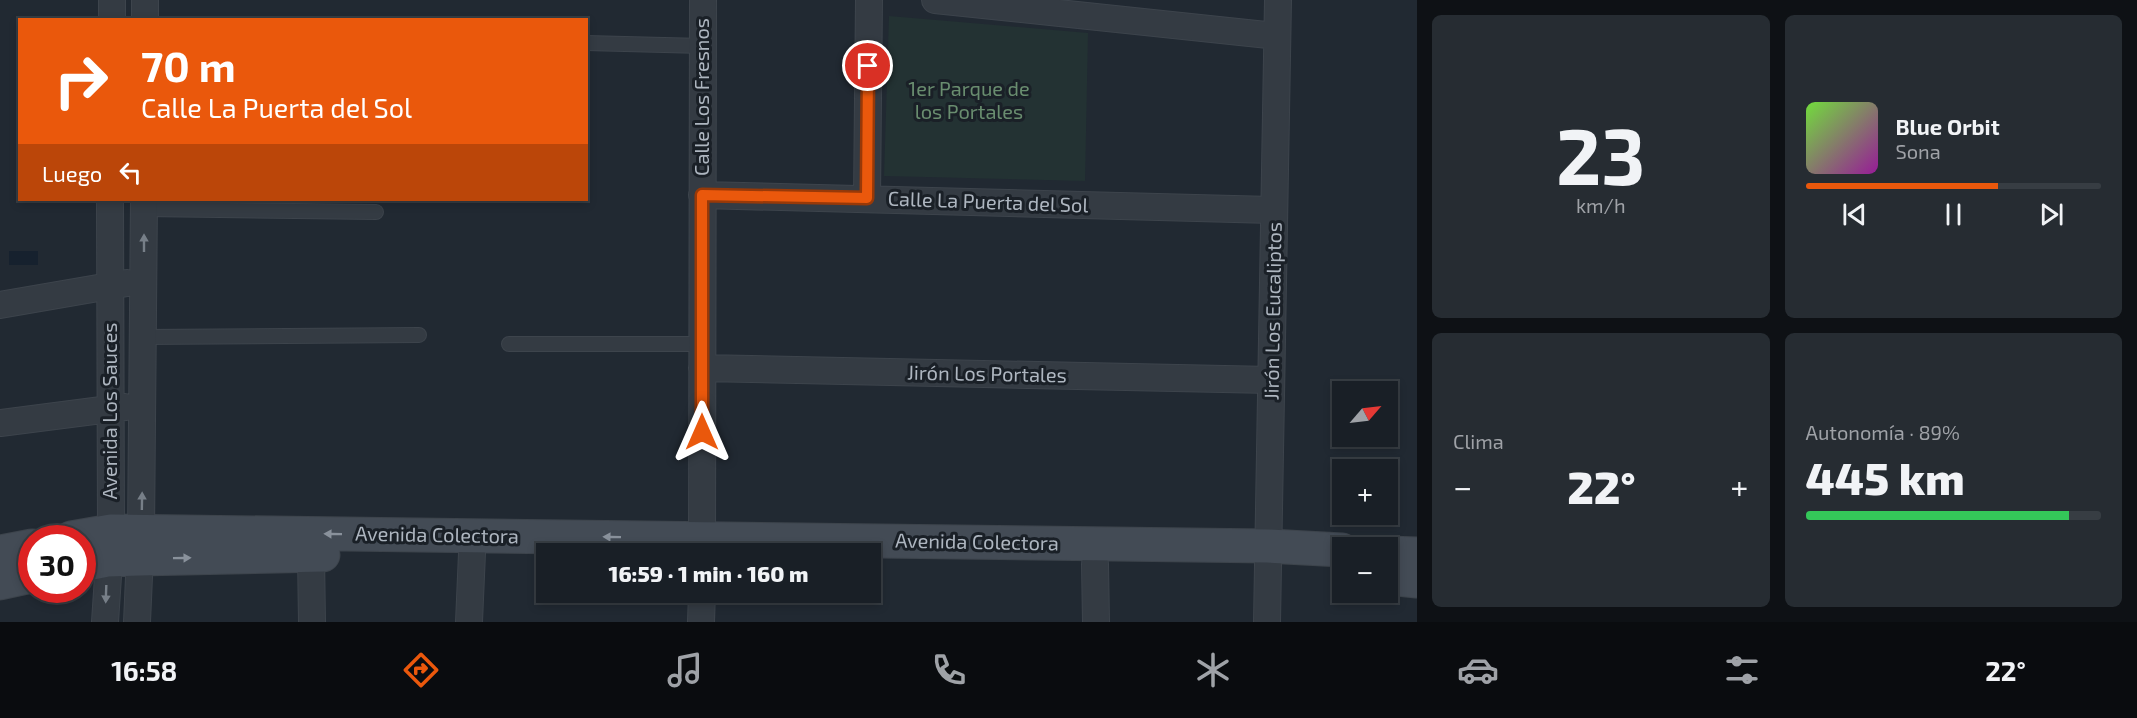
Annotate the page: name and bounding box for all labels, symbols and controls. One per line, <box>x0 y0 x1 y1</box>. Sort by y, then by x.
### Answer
street label: Calle Los Fresnos <box>689 18 713 176</box>
text: 70 m <box>141 40 236 90</box>
pin <box>842 40 893 91</box>
icon: right <box>42 42 120 120</box>
icon: arrive <box>851 49 884 82</box>
park label: 1er Parque de los Portales <box>908 76 1030 123</box>
text: Calle La Puerta del Sol <box>141 91 412 123</box>
text: 23 <box>1556 107 1646 201</box>
text: Blue Orbit <box>1896 113 2000 139</box>
text: Sona <box>1896 139 1941 163</box>
icon: left <box>114 156 147 189</box>
text: Luego <box>42 160 102 186</box>
street label: Calle La Puerta del Sol <box>887 186 1089 216</box>
text: km/h <box>1576 193 1626 217</box>
icon: previous <box>1838 198 1871 231</box>
icon: pause <box>1937 198 1970 231</box>
icon: next <box>2035 198 2068 231</box>
street label: Jirón Los Eucaliptos <box>1258 222 1286 400</box>
one-way arrow <box>139 233 149 252</box>
street label: Avenida Los Sauces <box>97 322 121 500</box>
street label: Jirón Los Portales <box>907 360 1067 386</box>
north arrow <box>1332 381 1398 447</box>
map controls <box>1332 381 1398 603</box>
position arrow <box>670 400 734 464</box>
text: Autonomía · 89% <box>1806 420 1960 444</box>
text: Clima <box>1453 429 1504 453</box>
text: 445 km <box>1806 450 1965 504</box>
button: + <box>1332 459 1398 525</box>
text: 22° <box>1567 459 1635 513</box>
text: − <box>1453 466 1472 506</box>
text: + <box>1730 466 1748 506</box>
one-way arrow <box>137 491 146 510</box>
street label: Avenida Colectora <box>355 521 519 547</box>
speed limit sign: 30 <box>18 525 96 603</box>
street label: Avenida Colectora <box>895 528 1059 554</box>
one-way arrow <box>324 529 343 539</box>
one-way arrow <box>603 532 622 542</box>
button: − <box>1332 537 1398 603</box>
one-way arrow <box>173 553 192 563</box>
text: 16:59 · 1 min · 160 m <box>608 560 809 586</box>
one-way arrow <box>101 584 111 603</box>
icon: directions <box>400 649 442 691</box>
icon: music <box>664 649 706 691</box>
icon: phone <box>928 649 970 691</box>
icon: climate <box>1192 649 1234 691</box>
icon: car <box>1457 649 1499 691</box>
icon: filters <box>1721 649 1763 691</box>
text: 16:58 <box>111 654 177 686</box>
text: 22° <box>1985 654 2026 686</box>

